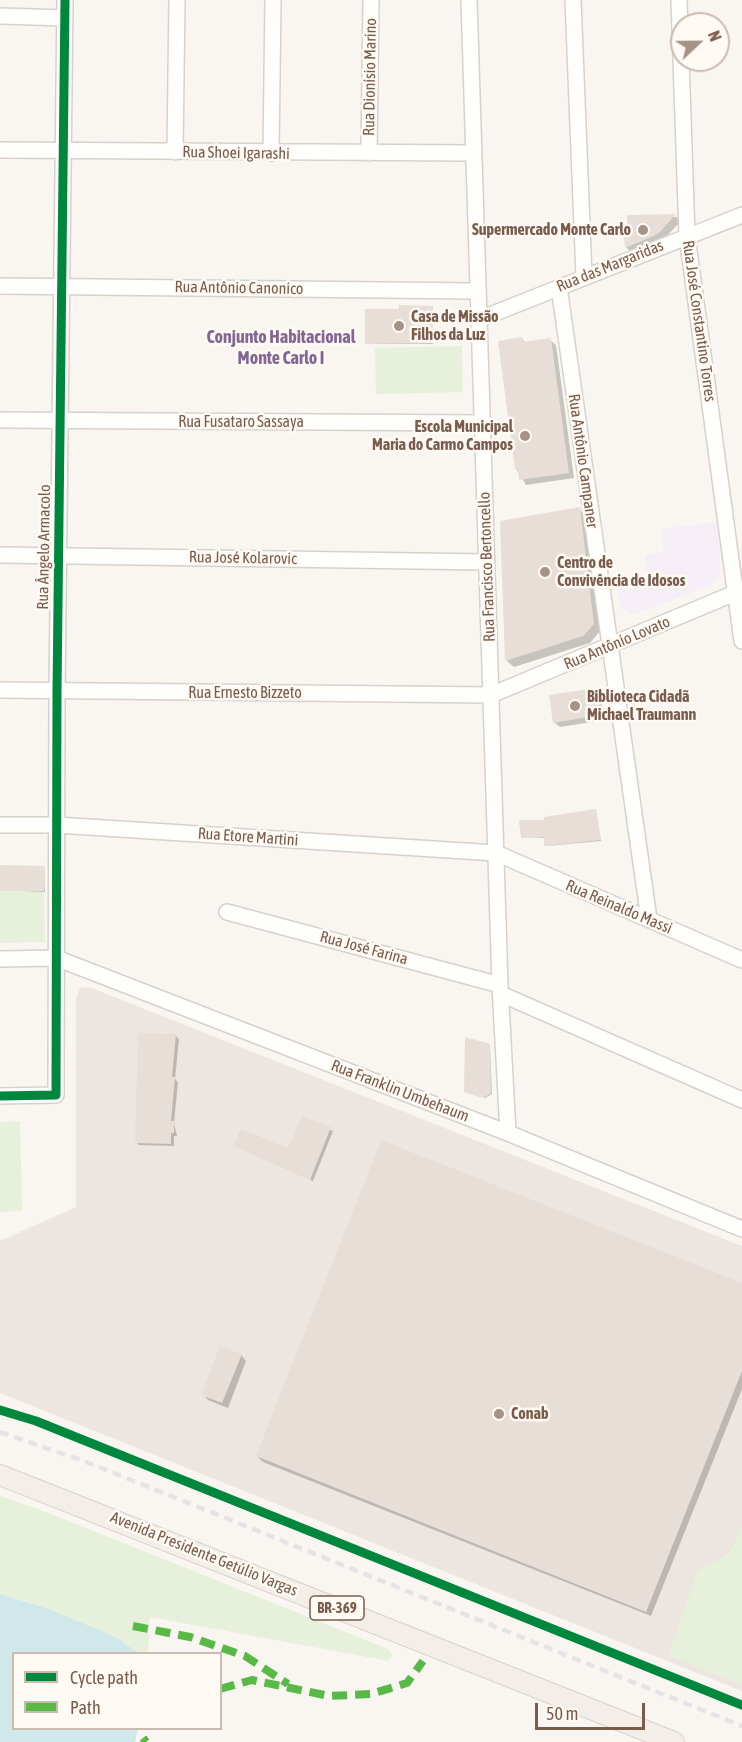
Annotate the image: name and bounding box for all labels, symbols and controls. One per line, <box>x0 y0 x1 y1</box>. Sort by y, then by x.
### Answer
north arrow <box>670 12 730 72</box>
street label: Rua Dionísio Marino <box>359 18 381 136</box>
text: N <box>705 28 725 44</box>
street label: Rua Shoei Igarashi <box>182 142 290 164</box>
place label: Supermercado Monte Carlo <box>472 220 631 240</box>
marker: Supermercado Monte Carlo <box>636 223 650 237</box>
street label: Rua das Margaridas <box>554 236 666 296</box>
street label: Rua José Constantino Torres <box>678 239 720 403</box>
street label: Rua Antônio Canonico <box>174 277 304 299</box>
place label: Casa de Missão Filhos da Luz <box>411 307 499 345</box>
marker: Casa de Missão Filhos da Luz <box>392 319 406 333</box>
district label: Conjunto Habitacional Monte Carlo I <box>207 326 355 368</box>
street label: Rua Antônio Campaner <box>564 393 602 529</box>
street label: Rua Fusataro Sassaya <box>178 412 304 432</box>
place label: Escola Municipal Maria do Carmo Campos <box>372 417 513 455</box>
marker: Escola Municipal Maria do Carmo Campos <box>518 429 532 443</box>
street label: Rua Ângelo Armacolo <box>33 484 55 610</box>
street label: Rua Francisco Bertoncello <box>475 492 499 642</box>
street label: Rua José Kolarovic <box>189 547 297 569</box>
place label: Centro de Convivência de Idosos <box>557 553 685 591</box>
marker: Centro de Convivência de Idosos <box>538 565 552 579</box>
street label: Rua Antônio Lovato <box>561 612 673 674</box>
street label: Rua Ernesto Bizzeto <box>188 683 302 703</box>
place label: Biblioteca Cidadã Michael Traumann <box>587 687 696 725</box>
marker: Biblioteca Cidadã Michael Traumann <box>568 699 582 713</box>
street label: Rua Etore Martini <box>197 824 299 850</box>
street label: Rua Reinaldo Massi <box>563 876 675 938</box>
street label: Rua José Farina <box>318 927 410 969</box>
street label: Rua Franklin Umbehaum <box>328 1056 472 1126</box>
place label: Conab <box>511 1404 549 1424</box>
marker: Conab <box>492 1407 506 1421</box>
street label: Avenida Presidente Getúlio Vargas <box>108 1508 300 1600</box>
road number: BR-369 <box>310 1596 364 1620</box>
legend <box>12 1652 222 1730</box>
text: Cycle path <box>70 1667 138 1688</box>
scale bar <box>538 1691 648 1729</box>
text: Path <box>70 1697 101 1718</box>
text: 50 m <box>546 1703 578 1724</box>

